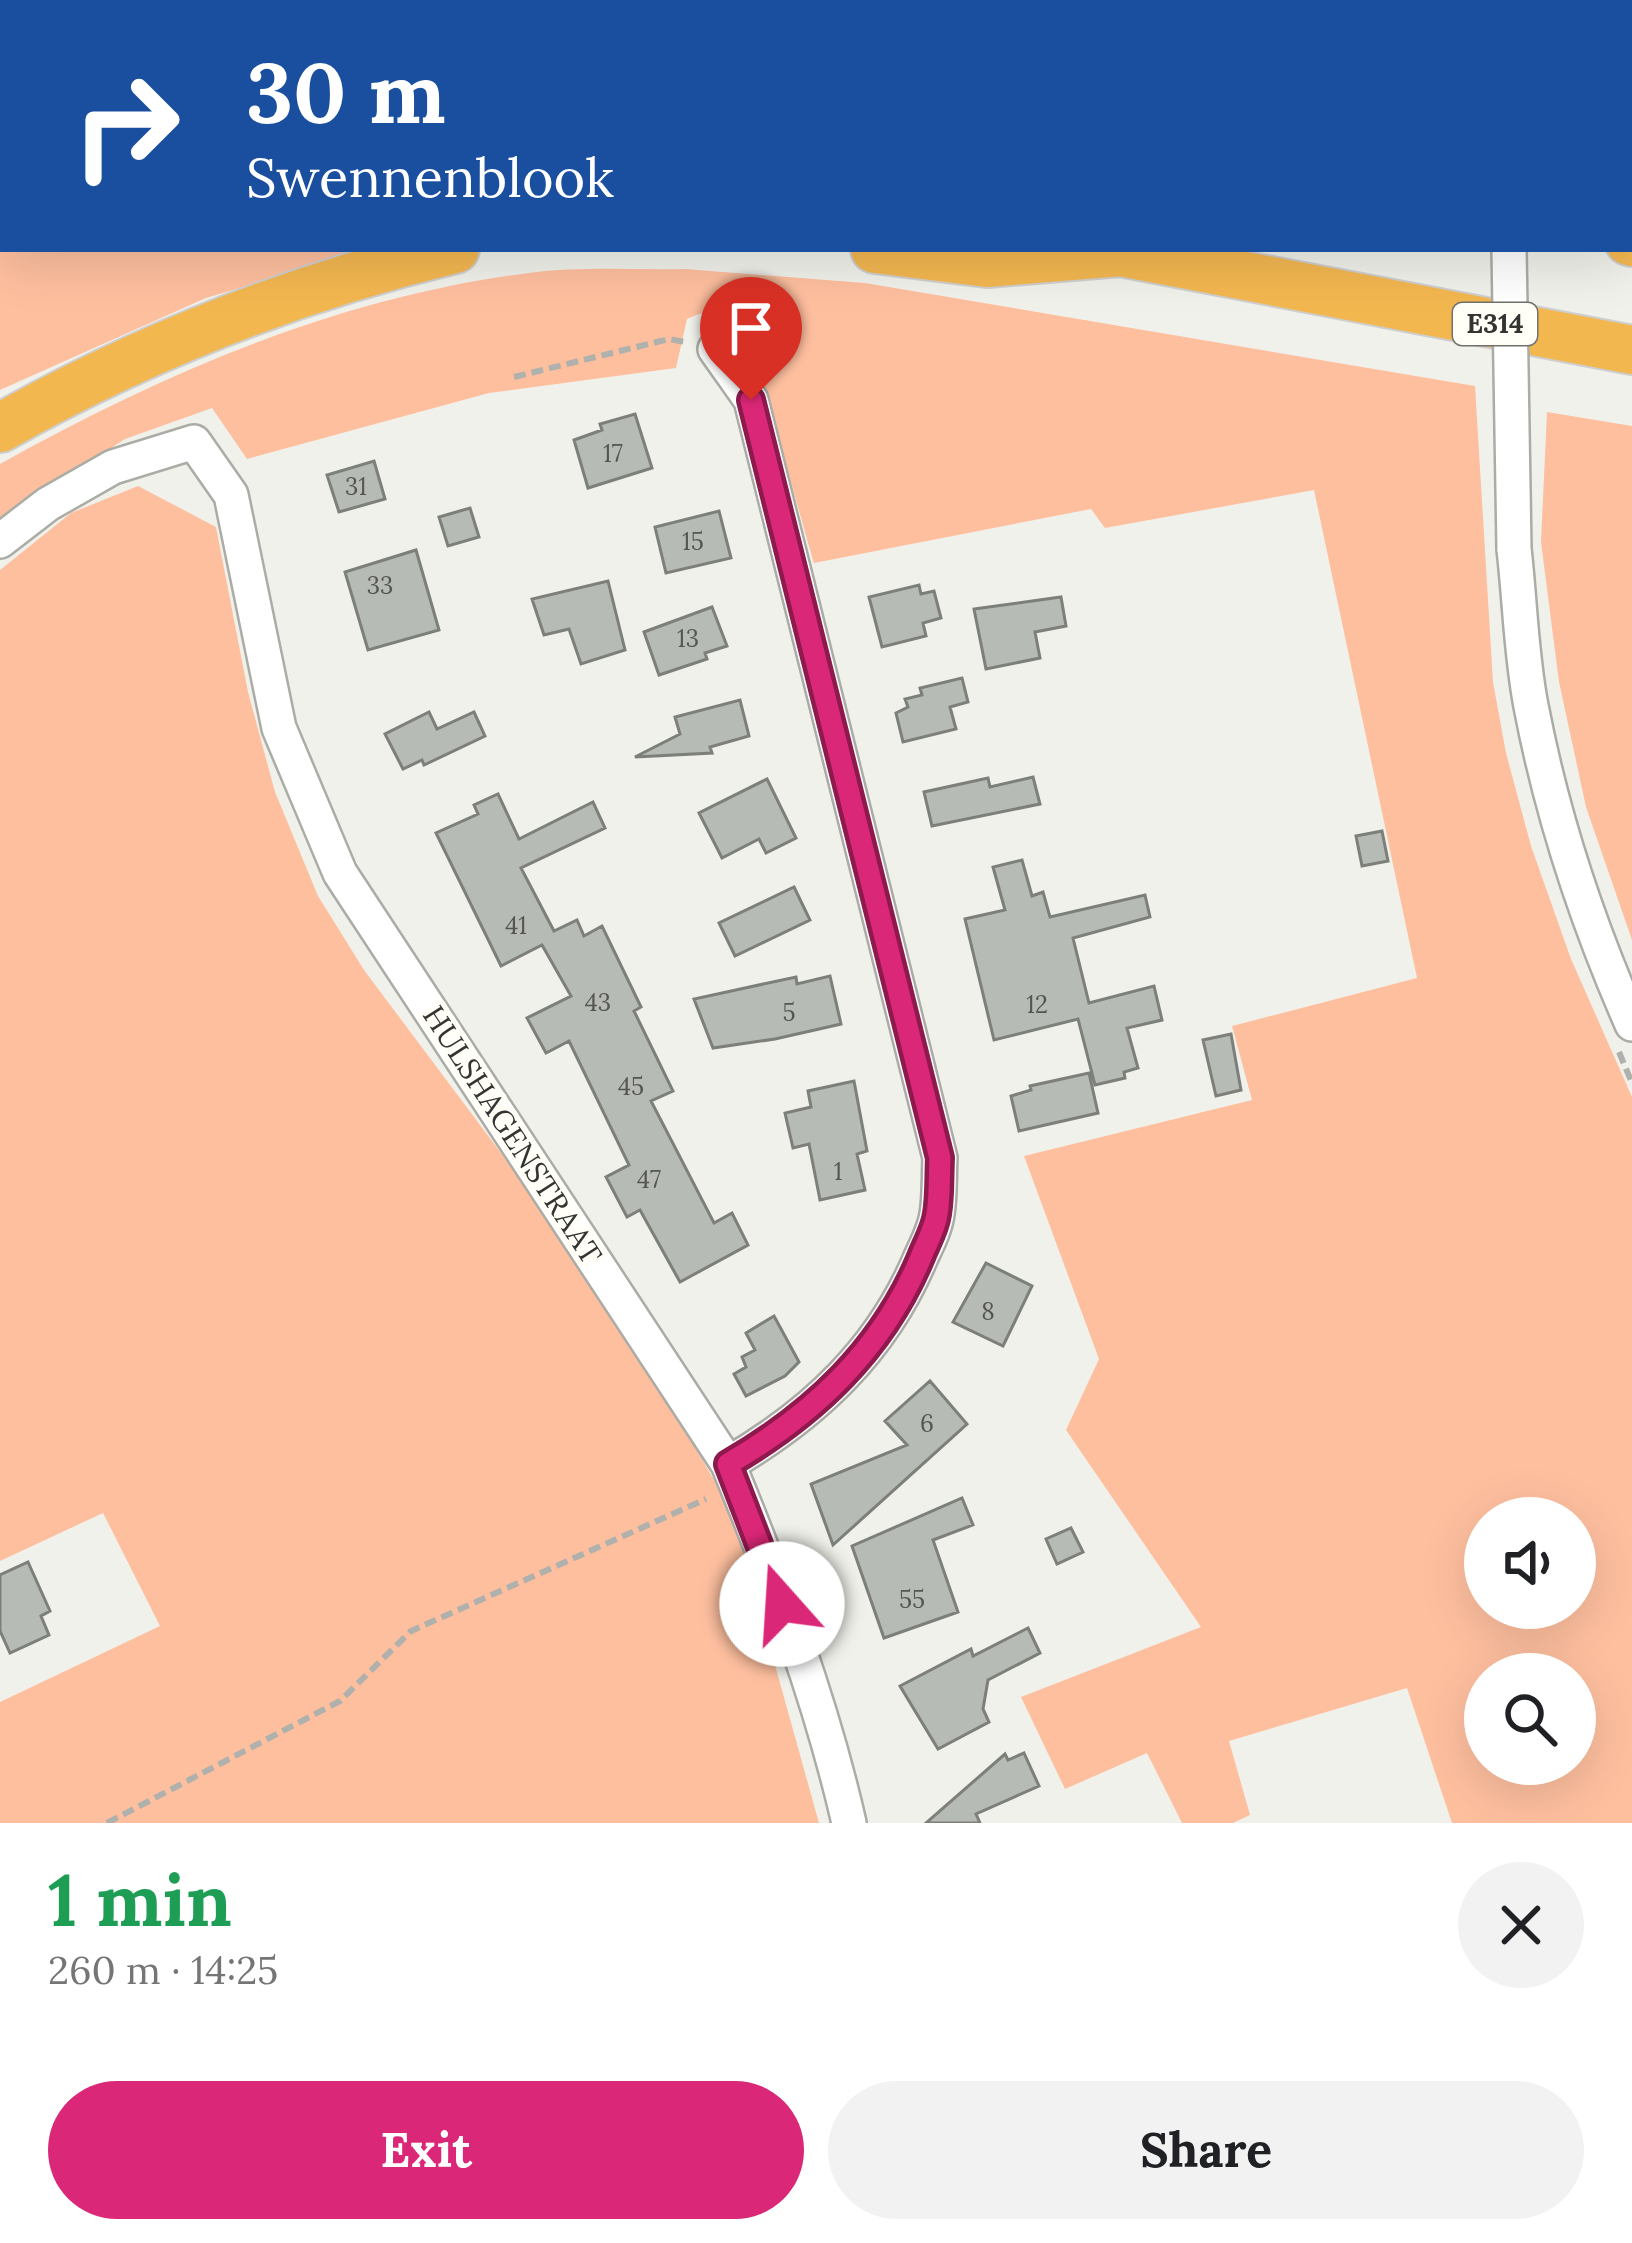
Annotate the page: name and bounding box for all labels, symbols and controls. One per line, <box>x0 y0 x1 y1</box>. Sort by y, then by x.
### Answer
text: 30 m <box>246 38 446 146</box>
icon: right <box>48 48 204 204</box>
text: Swennenblook <box>246 143 614 212</box>
pin <box>700 277 802 400</box>
icon: arrive <box>718 295 784 361</box>
road number: E314 <box>1453 303 1537 345</box>
house number: 17 <box>603 438 623 469</box>
house number: 31 <box>345 471 367 502</box>
house number: 15 <box>682 526 704 557</box>
house number: 33 <box>367 570 393 601</box>
house number: 13 <box>677 623 699 654</box>
house number: 41 <box>505 910 527 941</box>
house number: 43 <box>585 987 611 1018</box>
house number: 12 <box>1026 989 1048 1020</box>
house number: 5 <box>782 997 796 1028</box>
street label: HULSHAGENSTRAAT <box>415 998 611 1271</box>
house number: 45 <box>618 1071 644 1102</box>
house number: 1 <box>834 1156 842 1187</box>
house number: 47 <box>637 1164 661 1195</box>
house number: 8 <box>981 1296 995 1327</box>
house number: 6 <box>920 1408 934 1439</box>
map controls <box>1464 1497 1596 1785</box>
button: sound <box>1464 1497 1596 1629</box>
position arrow <box>719 1541 845 1667</box>
house number: 55 <box>899 1584 925 1615</box>
button: search <box>1464 1653 1596 1785</box>
text: 1 min <box>48 1854 232 1946</box>
button: close <box>1458 1862 1584 1988</box>
text: 260 m · 14:25 <box>48 1945 278 1995</box>
button: Exit <box>48 2081 804 2219</box>
button: Share <box>828 2081 1584 2219</box>

